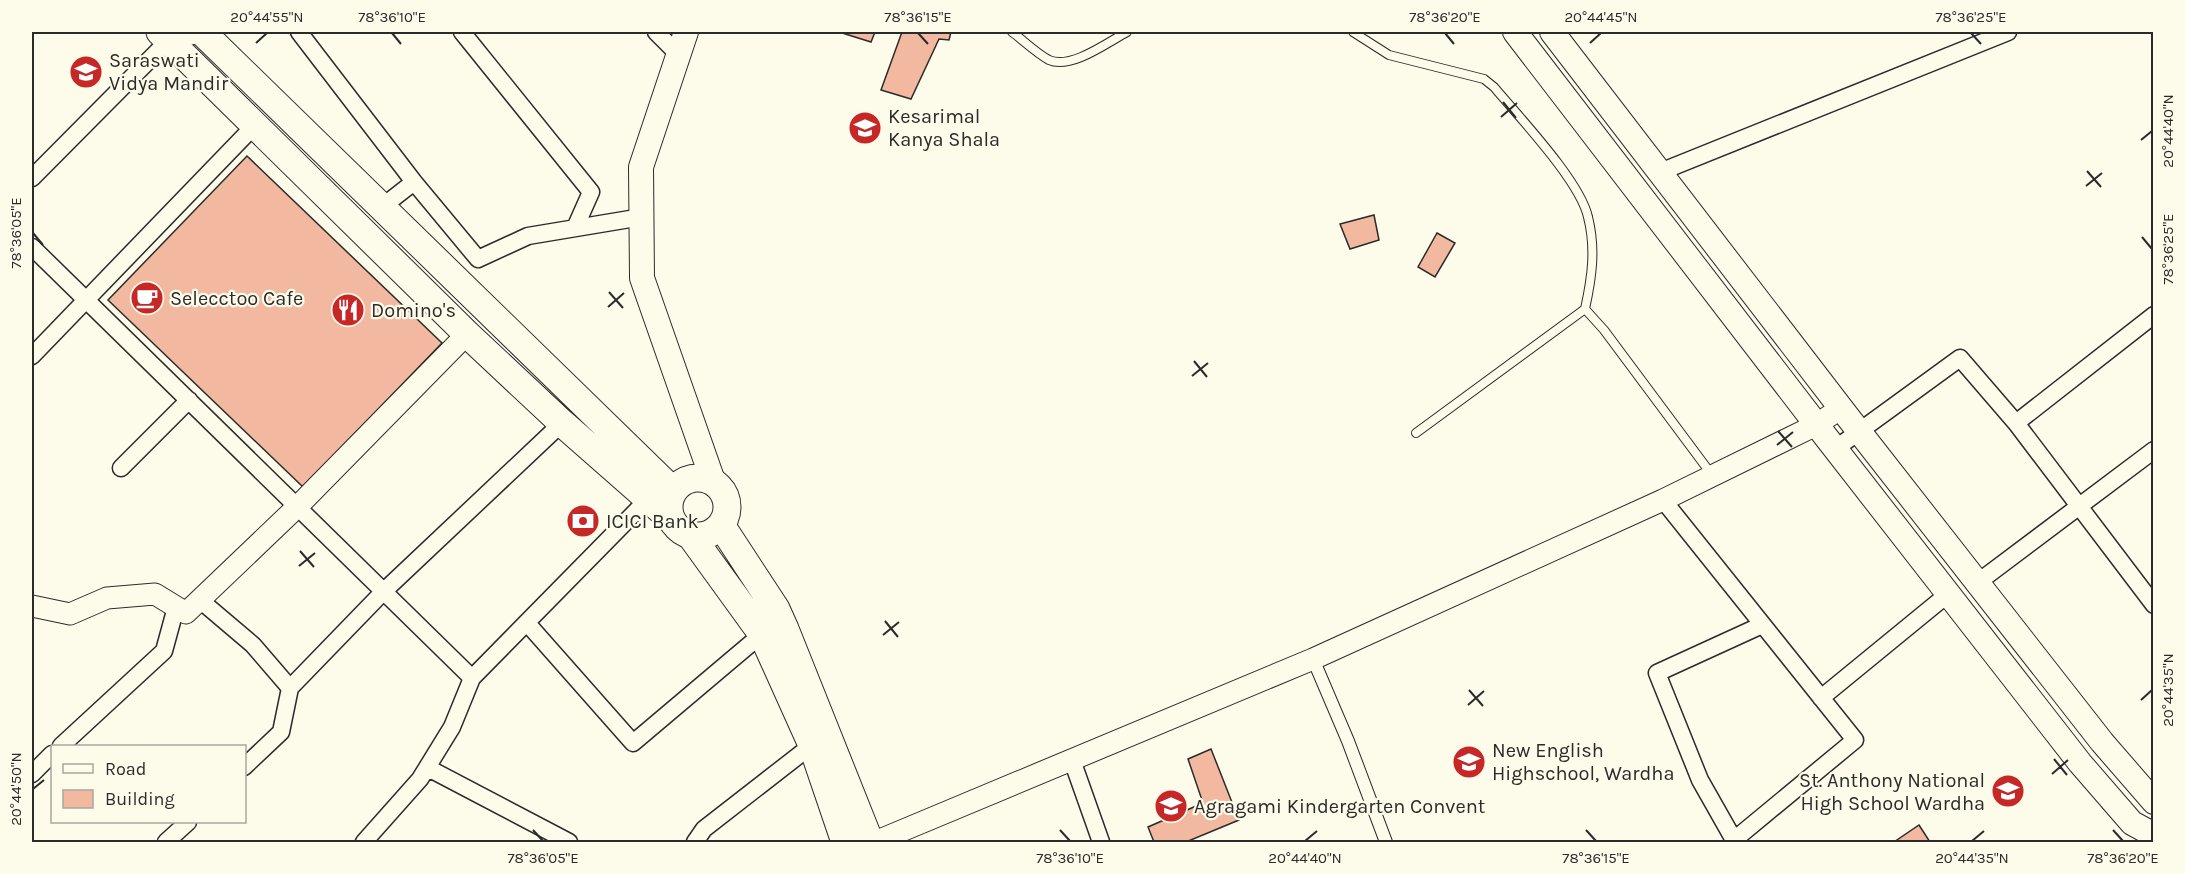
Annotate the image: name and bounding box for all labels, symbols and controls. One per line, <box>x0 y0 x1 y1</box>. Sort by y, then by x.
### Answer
text: 20°44'55"N <box>230 8 304 26</box>
text: 78°36'10"E <box>358 8 426 26</box>
text: 78°36'15"E <box>884 8 952 26</box>
text: 78°36'20"E <box>1409 8 1481 26</box>
text: 20°44'45"N <box>1564 8 1638 26</box>
text: 78°36'25"E <box>1935 8 2007 26</box>
place label: Saraswati Vidya Mandir <box>109 49 229 95</box>
school or university icon: Saraswati Vidya Mandir <box>68 54 104 90</box>
text: 20°44'40"N <box>2159 94 2177 168</box>
place label: Kesarimal Kanya Shala <box>888 105 1000 151</box>
school or university icon: Kesarimal Kanya Shala <box>847 110 883 146</box>
text: 78°36'05"E <box>7 197 25 269</box>
text: 78°36'25"E <box>2159 213 2177 285</box>
cafe icon: Selecctoo Cafe <box>129 280 165 316</box>
place label: Selecctoo Cafe <box>170 287 303 310</box>
restaurant icon: Domino's <box>330 292 366 328</box>
place label: Domino's <box>371 299 456 322</box>
bank icon: ICICI Bank <box>565 503 601 539</box>
place label: ICICI Bank <box>606 510 699 533</box>
text: 20°44'35"N <box>2159 653 2177 727</box>
place label: New English Highschool, Wardha <box>1492 739 1674 785</box>
school or university icon: New English Highschool, Wardha <box>1451 744 1487 780</box>
legend <box>51 745 246 823</box>
text: 20°44'50"N <box>7 752 25 826</box>
text: Road <box>105 758 146 780</box>
place label: St. Anthony National High School Wardha <box>1799 769 1985 815</box>
school or university icon: St. Anthony National High School Wardha <box>1990 773 2026 809</box>
text: Building <box>105 788 175 810</box>
school or university icon: Agragami Kindergarten Convent <box>1153 788 1189 824</box>
place label: Agragami Kindergarten Convent <box>1194 795 1486 818</box>
text: 78°36'05"E <box>507 849 579 867</box>
text: 78°36'10"E <box>1036 849 1104 867</box>
text: 20°44'40"N <box>1268 849 1342 867</box>
text: 78°36'15"E <box>1562 849 1630 867</box>
text: 20°44'35"N <box>1935 849 2009 867</box>
text: 78°36'20"E <box>2087 849 2159 867</box>

